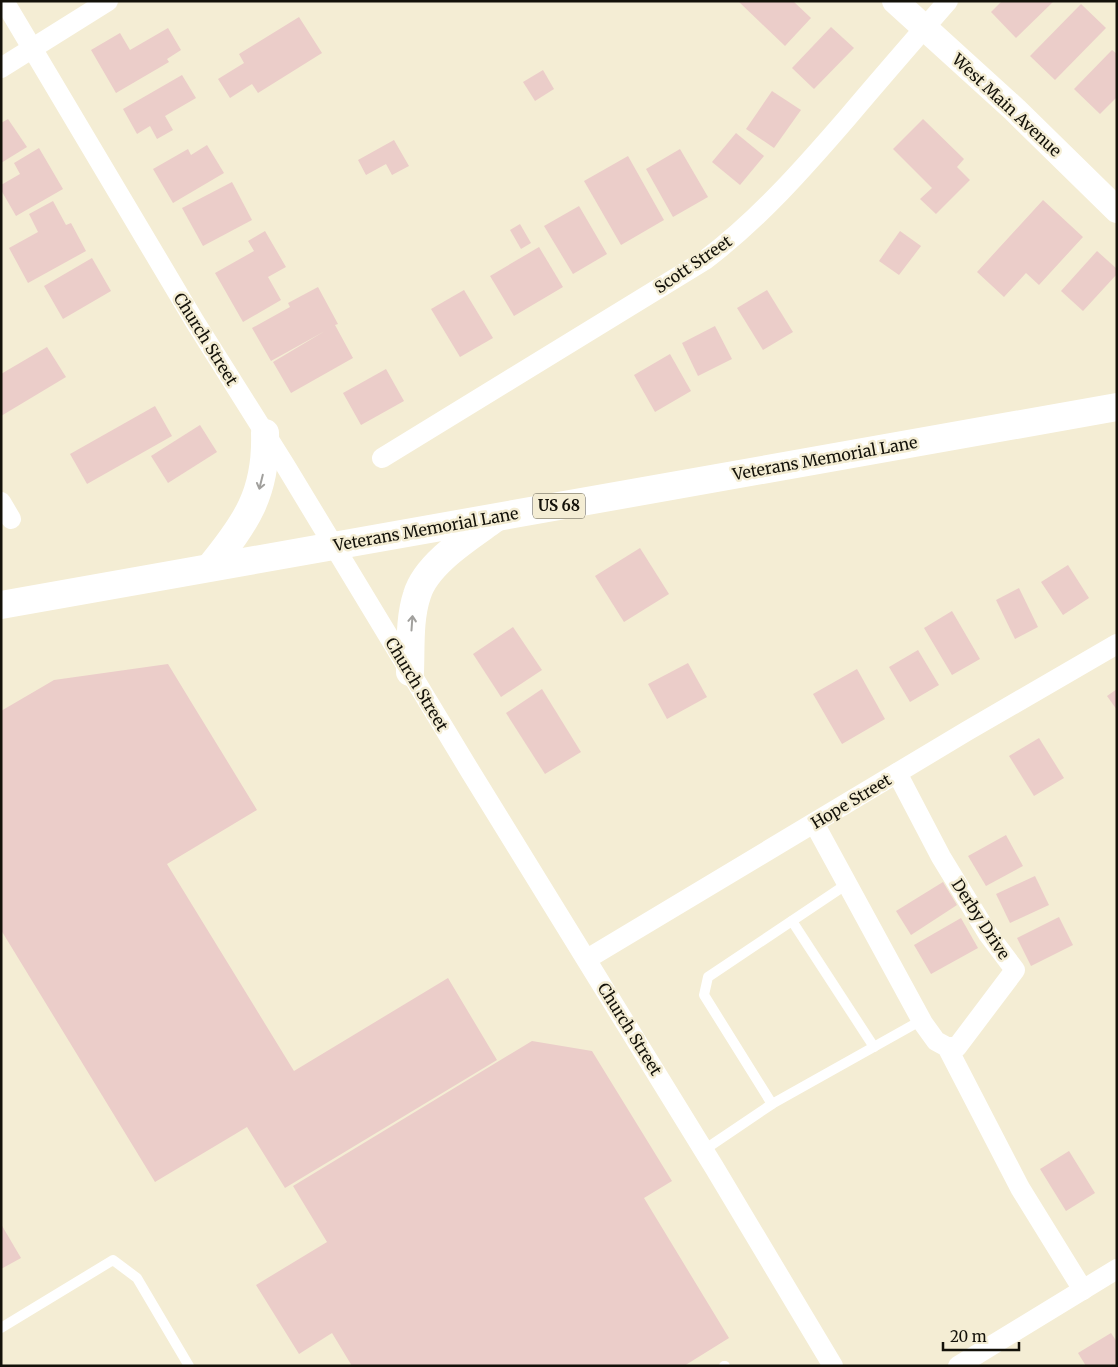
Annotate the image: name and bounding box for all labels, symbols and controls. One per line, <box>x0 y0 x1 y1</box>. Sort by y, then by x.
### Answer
street label: West Main Avenue <box>948 49 1066 161</box>
street label: Scott Street <box>650 230 736 297</box>
street label: Church Street <box>170 289 243 390</box>
street label: Veterans Memorial Lane <box>730 432 919 484</box>
one-way arrow <box>256 473 265 489</box>
road number: US 68 <box>533 494 585 518</box>
street label: Veterans Memorial Lane <box>331 503 520 555</box>
one-way arrow <box>407 615 417 631</box>
street label: Church Street <box>381 634 453 735</box>
street label: Hope Street <box>807 769 895 833</box>
street label: Derby Drive <box>948 875 1014 963</box>
street label: Church Street <box>594 979 667 1080</box>
scale bar <box>943 1320 1019 1352</box>
text: 20 m <box>950 1327 987 1346</box>

